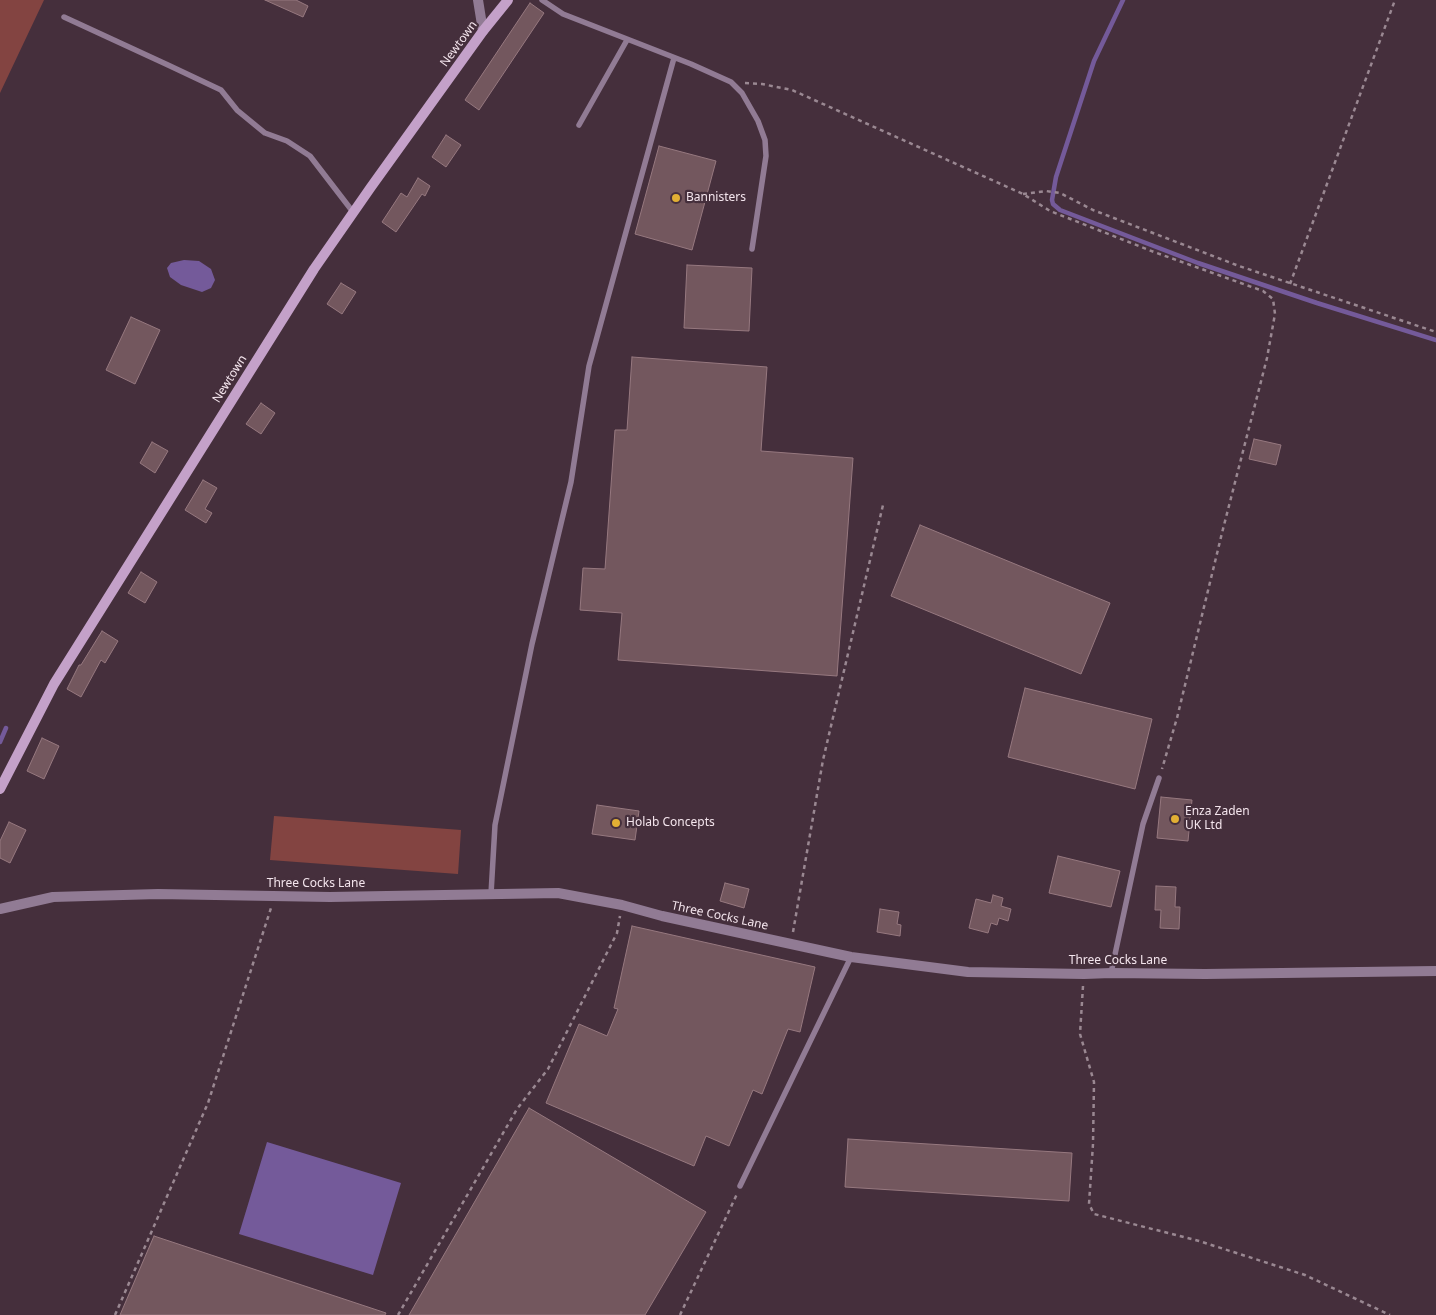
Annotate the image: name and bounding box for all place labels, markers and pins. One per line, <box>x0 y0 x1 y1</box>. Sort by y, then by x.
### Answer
place label: Bannisters <box>686 191 746 205</box>
marker: Bannisters <box>670 192 682 204</box>
place label: Enza Zaden UK Ltd <box>1185 805 1250 833</box>
marker: Enza Zaden UK Ltd <box>1169 813 1181 825</box>
place label: Holab Concepts <box>626 816 715 830</box>
marker: Holab Concepts <box>610 817 622 829</box>

